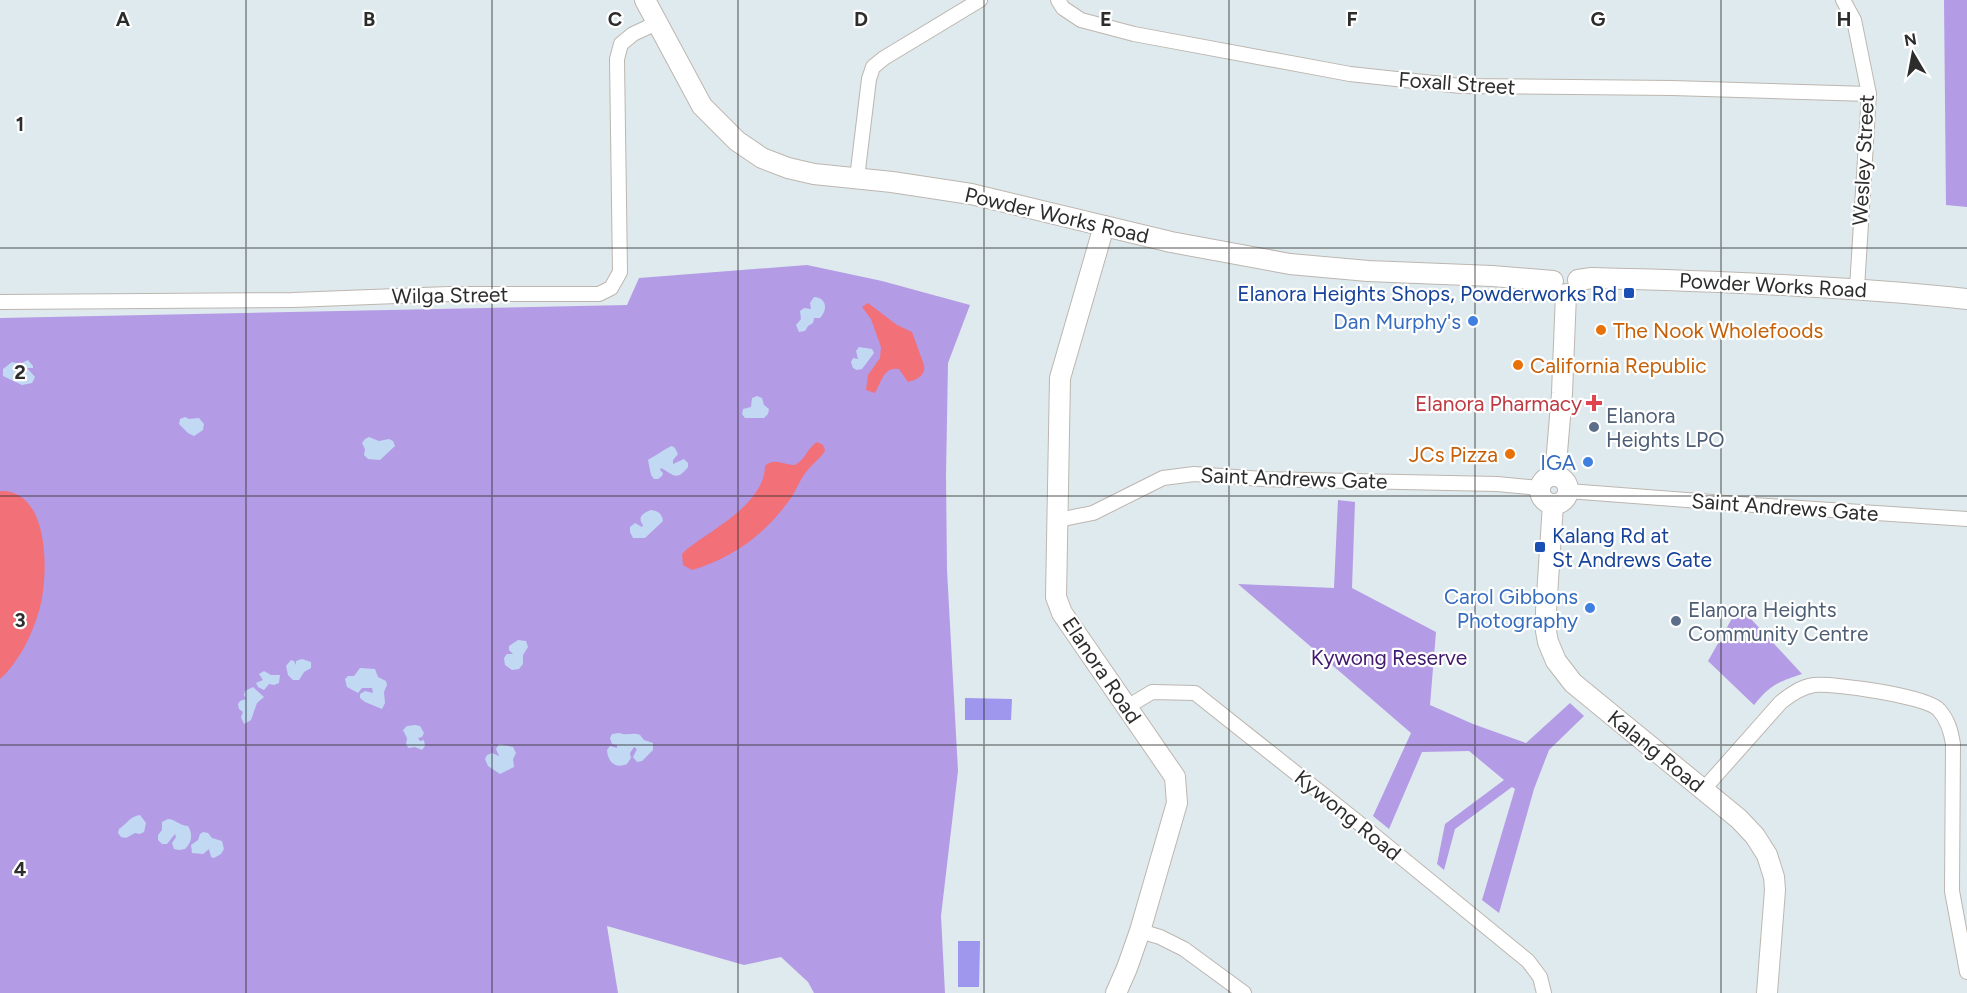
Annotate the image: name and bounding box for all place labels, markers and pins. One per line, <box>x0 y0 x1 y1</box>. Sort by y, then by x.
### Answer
place label: Elanora Heights Shops, Powderworks Rd <box>1237 281 1617 306</box>
marker: Elanora Heights Shops, Powderworks Rd <box>1622 286 1636 300</box>
place label: Dan Murphy's <box>1333 309 1461 334</box>
marker: Dan Murphy's <box>1466 314 1480 328</box>
place label: The Nook Wholefoods <box>1613 318 1823 343</box>
marker: The Nook Wholefoods <box>1594 323 1608 337</box>
place label: California Republic <box>1530 353 1707 378</box>
marker: California Republic <box>1511 358 1525 372</box>
place label: Elanora Pharmacy <box>1415 391 1582 416</box>
marker: Elanora Pharmacy <box>1587 396 1601 410</box>
place label: Elanora Heights LPO <box>1606 403 1724 452</box>
marker: Elanora Heights LPO <box>1587 420 1601 434</box>
place label: JCs Pizza <box>1409 442 1498 467</box>
marker: JCs Pizza <box>1503 447 1517 461</box>
place label: IGA <box>1540 450 1576 475</box>
marker: IGA <box>1581 455 1595 469</box>
place label: Kalang Rd at St Andrews Gate <box>1552 523 1712 572</box>
marker: Kalang Rd at St Andrews Gate <box>1533 540 1547 554</box>
place label: Carol Gibbons Photography <box>1444 584 1578 633</box>
place label: Elanora Heights Community Centre <box>1688 597 1868 646</box>
marker: Carol Gibbons Photography <box>1583 601 1597 615</box>
marker: Elanora Heights Community Centre <box>1669 614 1683 628</box>

